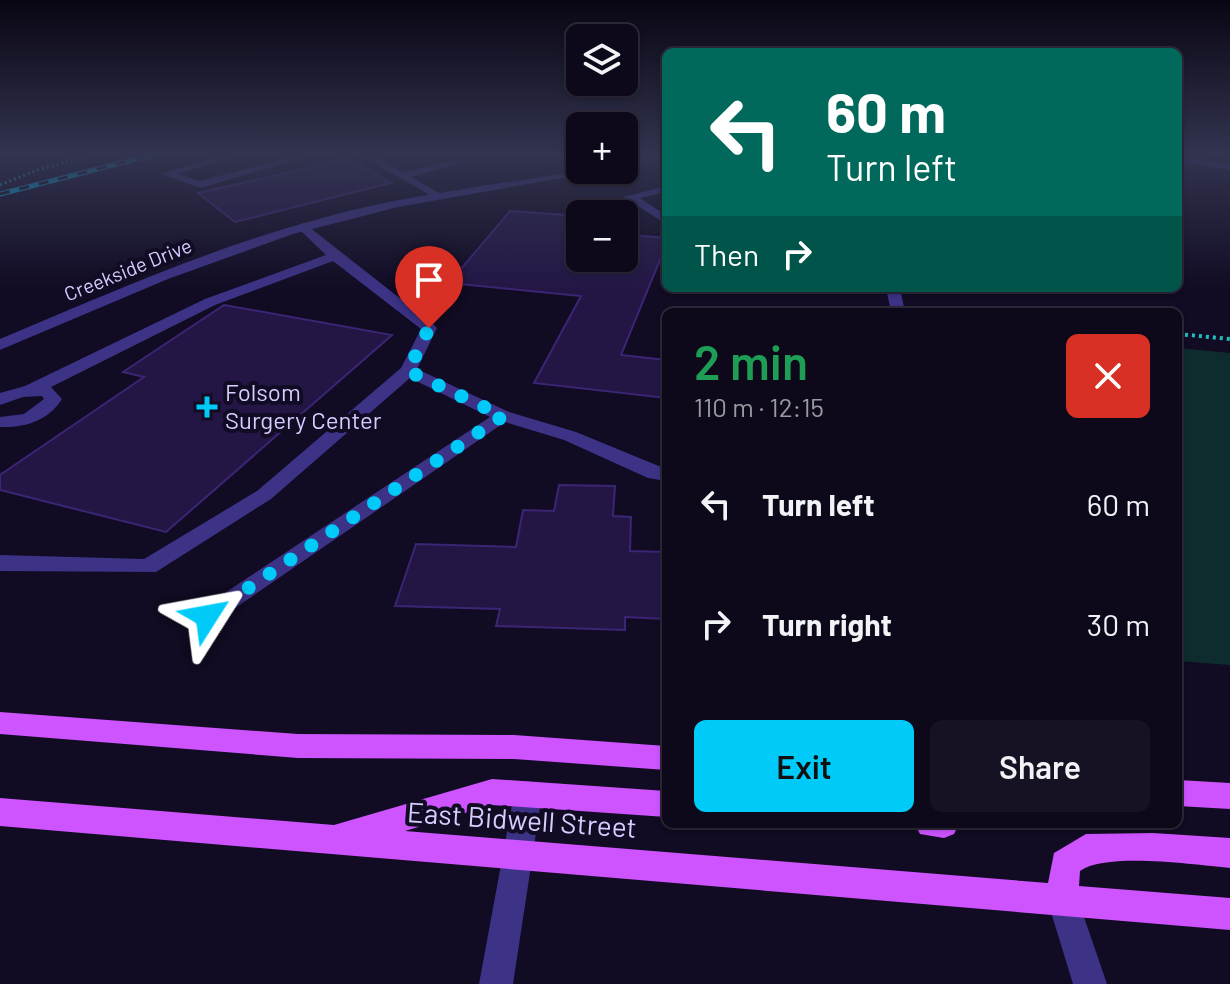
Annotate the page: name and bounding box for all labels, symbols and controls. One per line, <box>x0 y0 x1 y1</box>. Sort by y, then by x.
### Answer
map controls <box>566 24 638 272</box>
button: layers <box>566 24 638 96</box>
text: 60 m <box>826 77 946 144</box>
icon: left <box>694 80 798 184</box>
button: + <box>566 112 638 184</box>
text: Turn left <box>826 145 957 188</box>
button: − <box>566 200 638 272</box>
icon: right <box>775 232 819 276</box>
street label: Creekside Drive <box>60 233 195 306</box>
text: Then <box>694 236 759 272</box>
pin <box>395 246 463 328</box>
icon: arrive <box>407 258 451 302</box>
text: 2 min <box>694 332 808 390</box>
button: close <box>1066 334 1150 418</box>
place label: Folsom Surgery Center <box>225 377 382 434</box>
text: 110 m · 12:15 <box>694 391 824 422</box>
marker: Folsom Surgery Center <box>196 396 218 418</box>
icon: left <box>694 482 738 526</box>
text: Turn left <box>762 486 875 522</box>
text: 60 m <box>1087 486 1150 522</box>
position arrow <box>165 574 249 658</box>
icon: right <box>694 602 738 646</box>
text: Turn right <box>762 606 892 642</box>
text: 30 m <box>1087 606 1150 642</box>
button: Exit <box>694 720 914 812</box>
button: Share <box>930 720 1150 812</box>
street label: East Bidwell Street <box>406 794 638 844</box>

